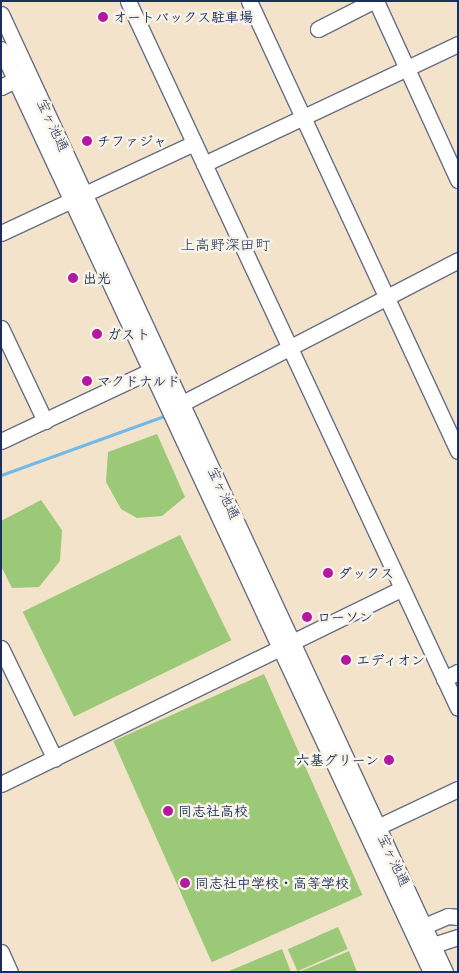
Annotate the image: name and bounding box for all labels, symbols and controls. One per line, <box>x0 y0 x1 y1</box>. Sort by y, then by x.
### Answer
place label: オートバックス駐車場 <box>113 9 253 25</box>
marker: オートバックス駐車場 <box>97 11 109 23</box>
street label: 宝ヶ池通 <box>34 96 72 154</box>
place label: チファジャ <box>97 133 167 149</box>
marker: チファジャ <box>81 135 93 147</box>
district label: 上高野深田町 <box>180 236 270 254</box>
place label: 出光 <box>83 270 111 286</box>
marker: 出光 <box>67 272 79 284</box>
place label: ガスト <box>107 326 149 342</box>
marker: ガスト <box>91 328 103 340</box>
place label: マクドナルド <box>97 373 181 389</box>
marker: マクドナルド <box>81 375 93 387</box>
street label: 宝ヶ池通 <box>205 464 243 522</box>
place label: ダックス <box>338 565 394 581</box>
marker: ダックス <box>322 567 334 579</box>
place label: ローソン <box>317 609 373 625</box>
marker: ローソン <box>301 611 313 623</box>
place label: エディオン <box>356 652 426 668</box>
marker: エディオン <box>340 654 352 666</box>
place label: 六基グリーン <box>295 752 379 768</box>
marker: 六基グリーン <box>383 754 395 766</box>
place label: 同志社高校 <box>178 803 248 819</box>
marker: 同志社高校 <box>162 805 174 817</box>
street label: 宝ヶ池通 <box>375 831 413 889</box>
place label: 同志社中学校・高等学校 <box>195 875 349 891</box>
marker: 同志社中学校・高等学校 <box>179 877 191 889</box>

